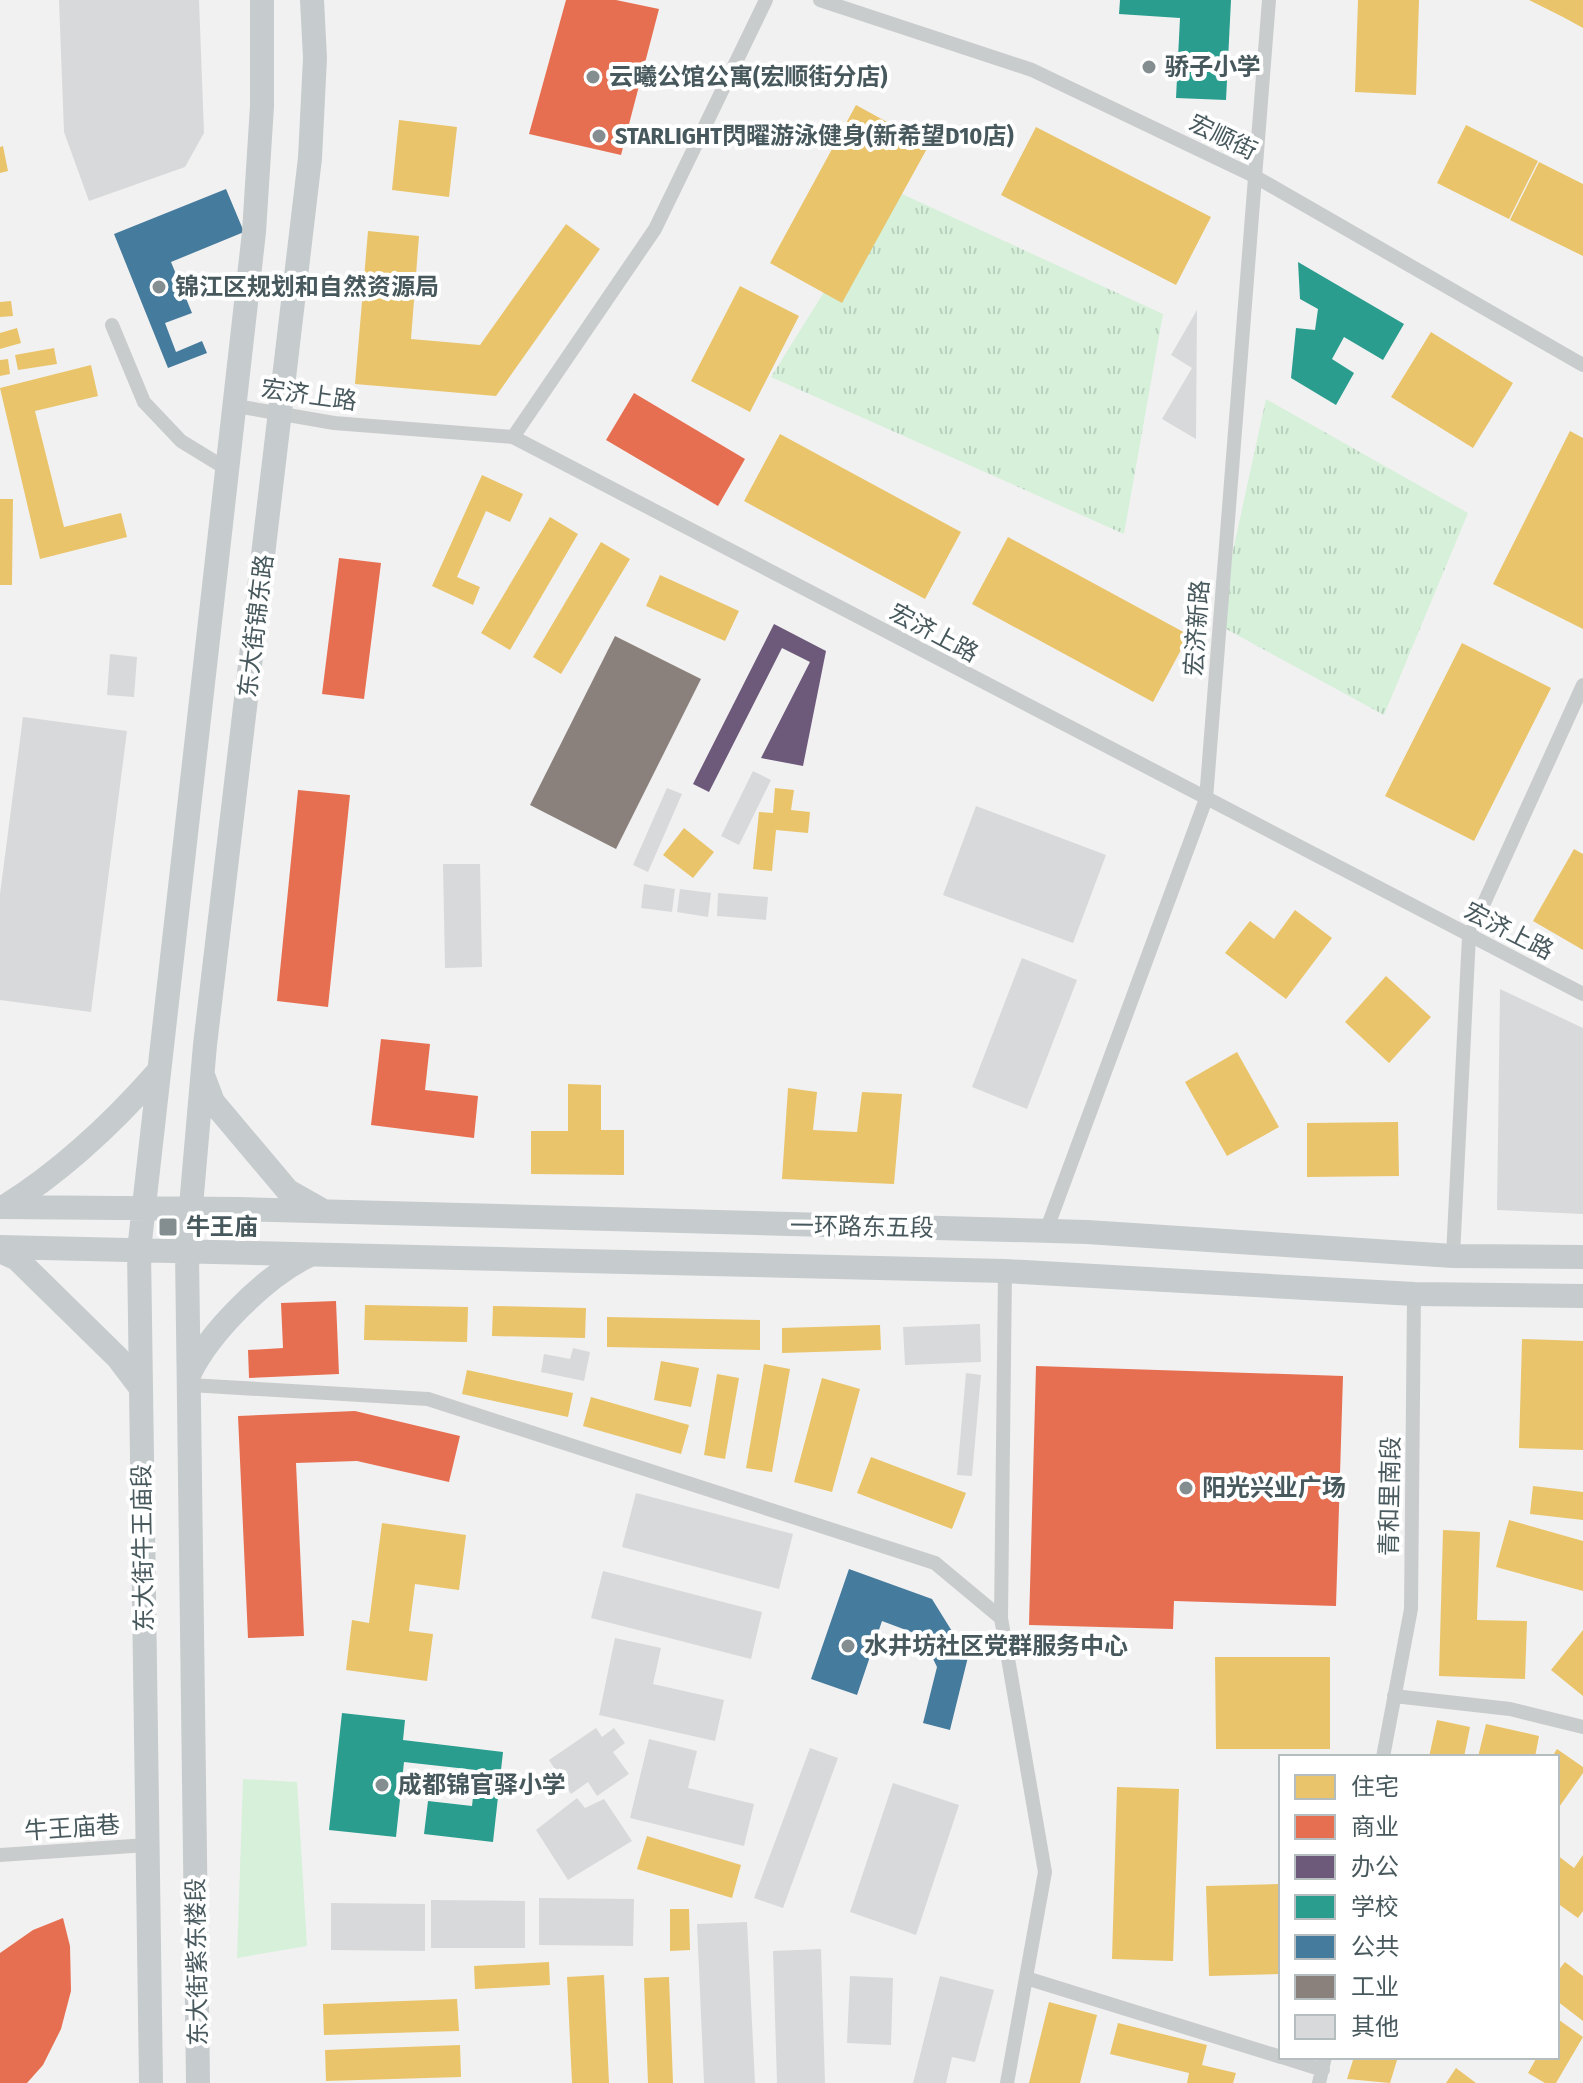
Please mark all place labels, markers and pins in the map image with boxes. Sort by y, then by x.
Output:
place label: 骄子小学 [1165,53,1261,81]
marker: 骄子小学 [1140,58,1158,76]
place label: 云曦公馆公寓(宏顺街分店) [609,63,887,91]
marker: 云曦公馆公寓(宏顺街分店) [584,68,602,86]
place label: STARLIGHT閃曜游泳健身(新希望D10店) [615,122,1014,150]
marker: STARLIGHT閃曜游泳健身(新希望D10店) [590,127,608,145]
place label: 锦江区规划和自然资源局 [175,273,439,301]
marker: 锦江区规划和自然资源局 [150,278,168,296]
place label: 牛王庙 [186,1213,258,1241]
marker: 牛王庙 [157,1216,179,1238]
place label: 阳光兴业广场 [1202,1474,1346,1502]
marker: 阳光兴业广场 [1177,1479,1195,1497]
place label: 水井坊社区党群服务中心 [864,1632,1128,1660]
marker: 水井坊社区党群服务中心 [839,1637,857,1655]
place label: 成都锦官驿小学 [398,1771,566,1799]
marker: 成都锦官驿小学 [373,1776,391,1794]

